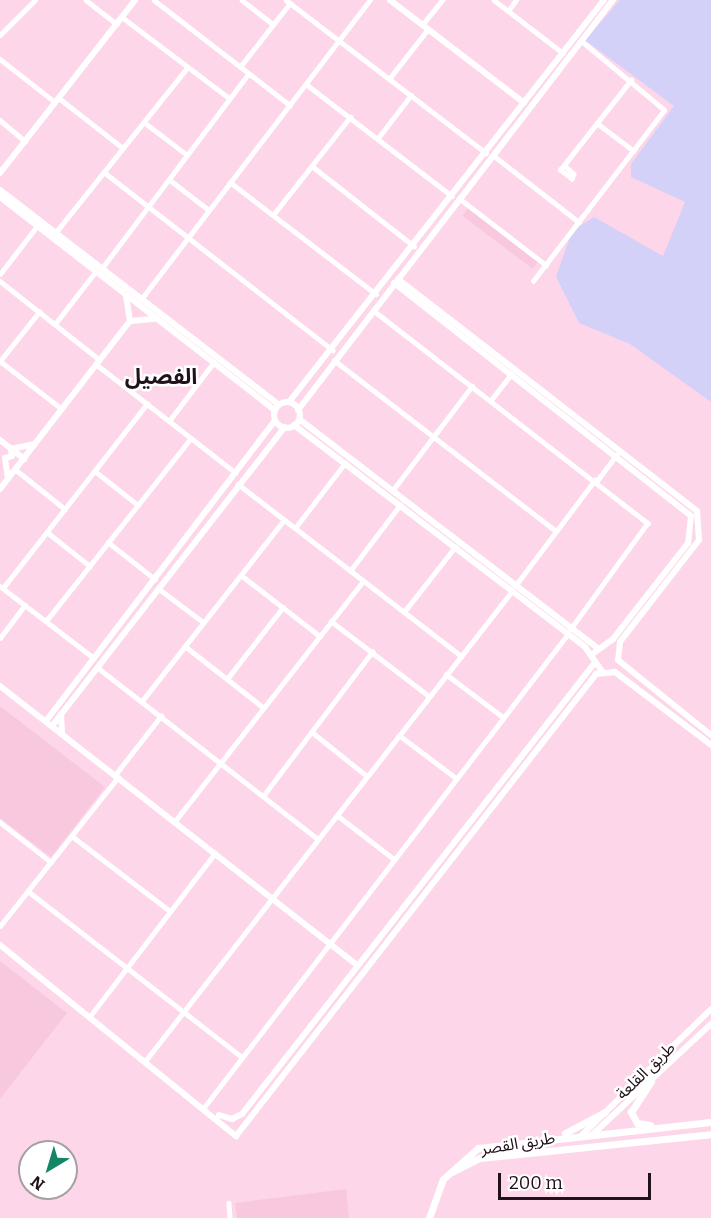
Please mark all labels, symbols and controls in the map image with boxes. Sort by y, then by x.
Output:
district label: الفصيل [125,364,197,390]
street label: طريق القلعة [613,1038,679,1104]
street label: طريق القصر [479,1129,557,1159]
north arrow [18,1140,78,1200]
scale bar [501,1161,654,1199]
text: N [27,1172,49,1194]
text: 200 m [509,1172,563,1194]

